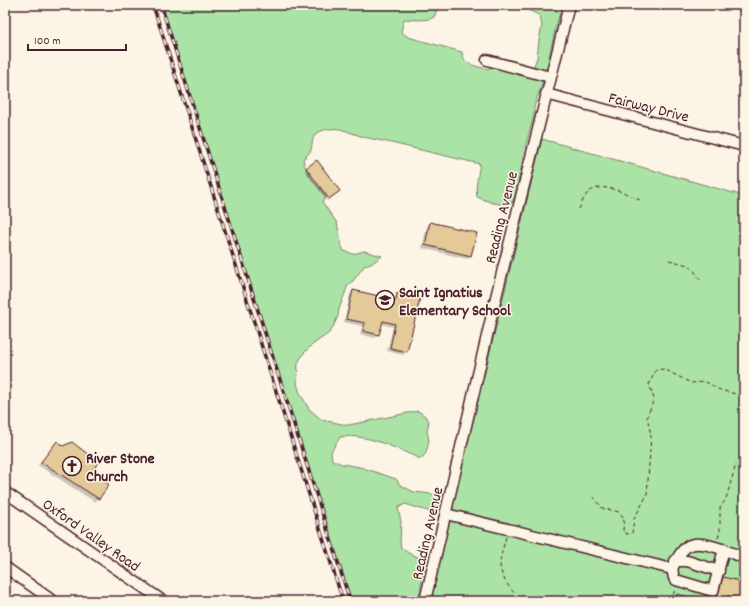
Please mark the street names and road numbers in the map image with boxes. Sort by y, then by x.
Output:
street label: Fairway Drive [606,87,691,130]
street label: Reading Avenue [480,169,525,266]
street label: Reading Avenue [407,485,450,582]
street label: Oxford Valley Road [37,494,144,578]

